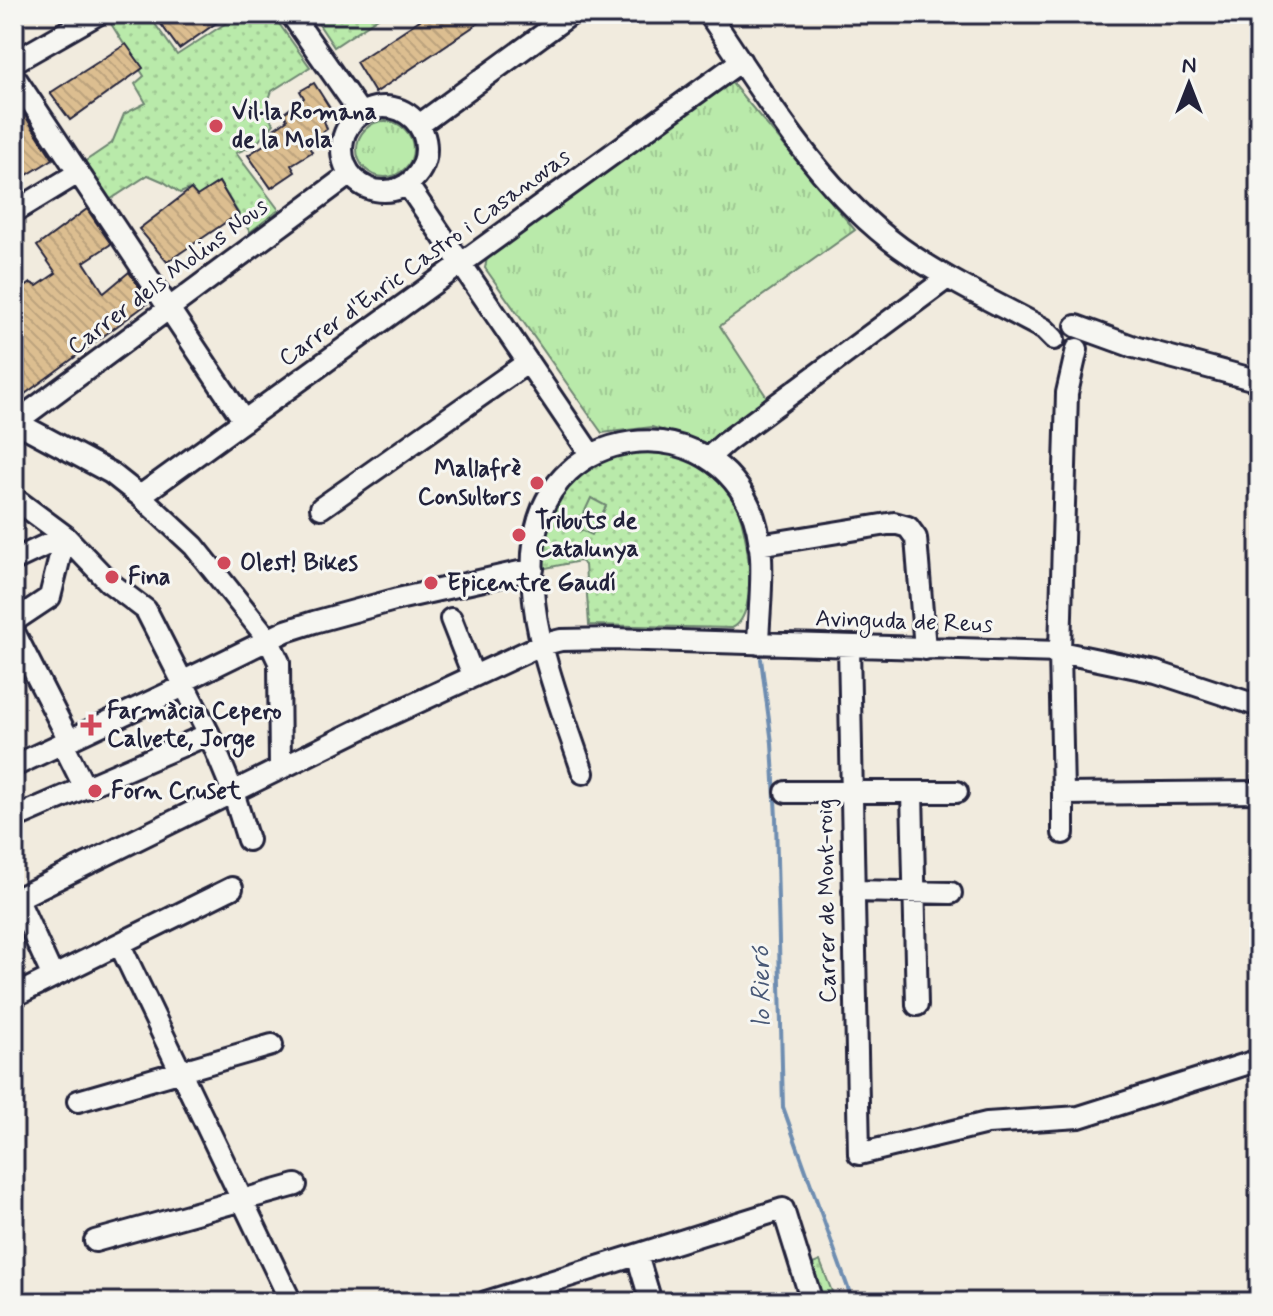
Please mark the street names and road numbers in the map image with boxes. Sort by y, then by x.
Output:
street label: Carrer d'Enric Castro i Casanovas [273,141,577,374]
street label: Carrer dels Molins Nous [61,191,275,363]
street label: Avinguda de Reus [815,603,994,643]
street label: Carrer de Mont-roig [810,799,844,1003]

